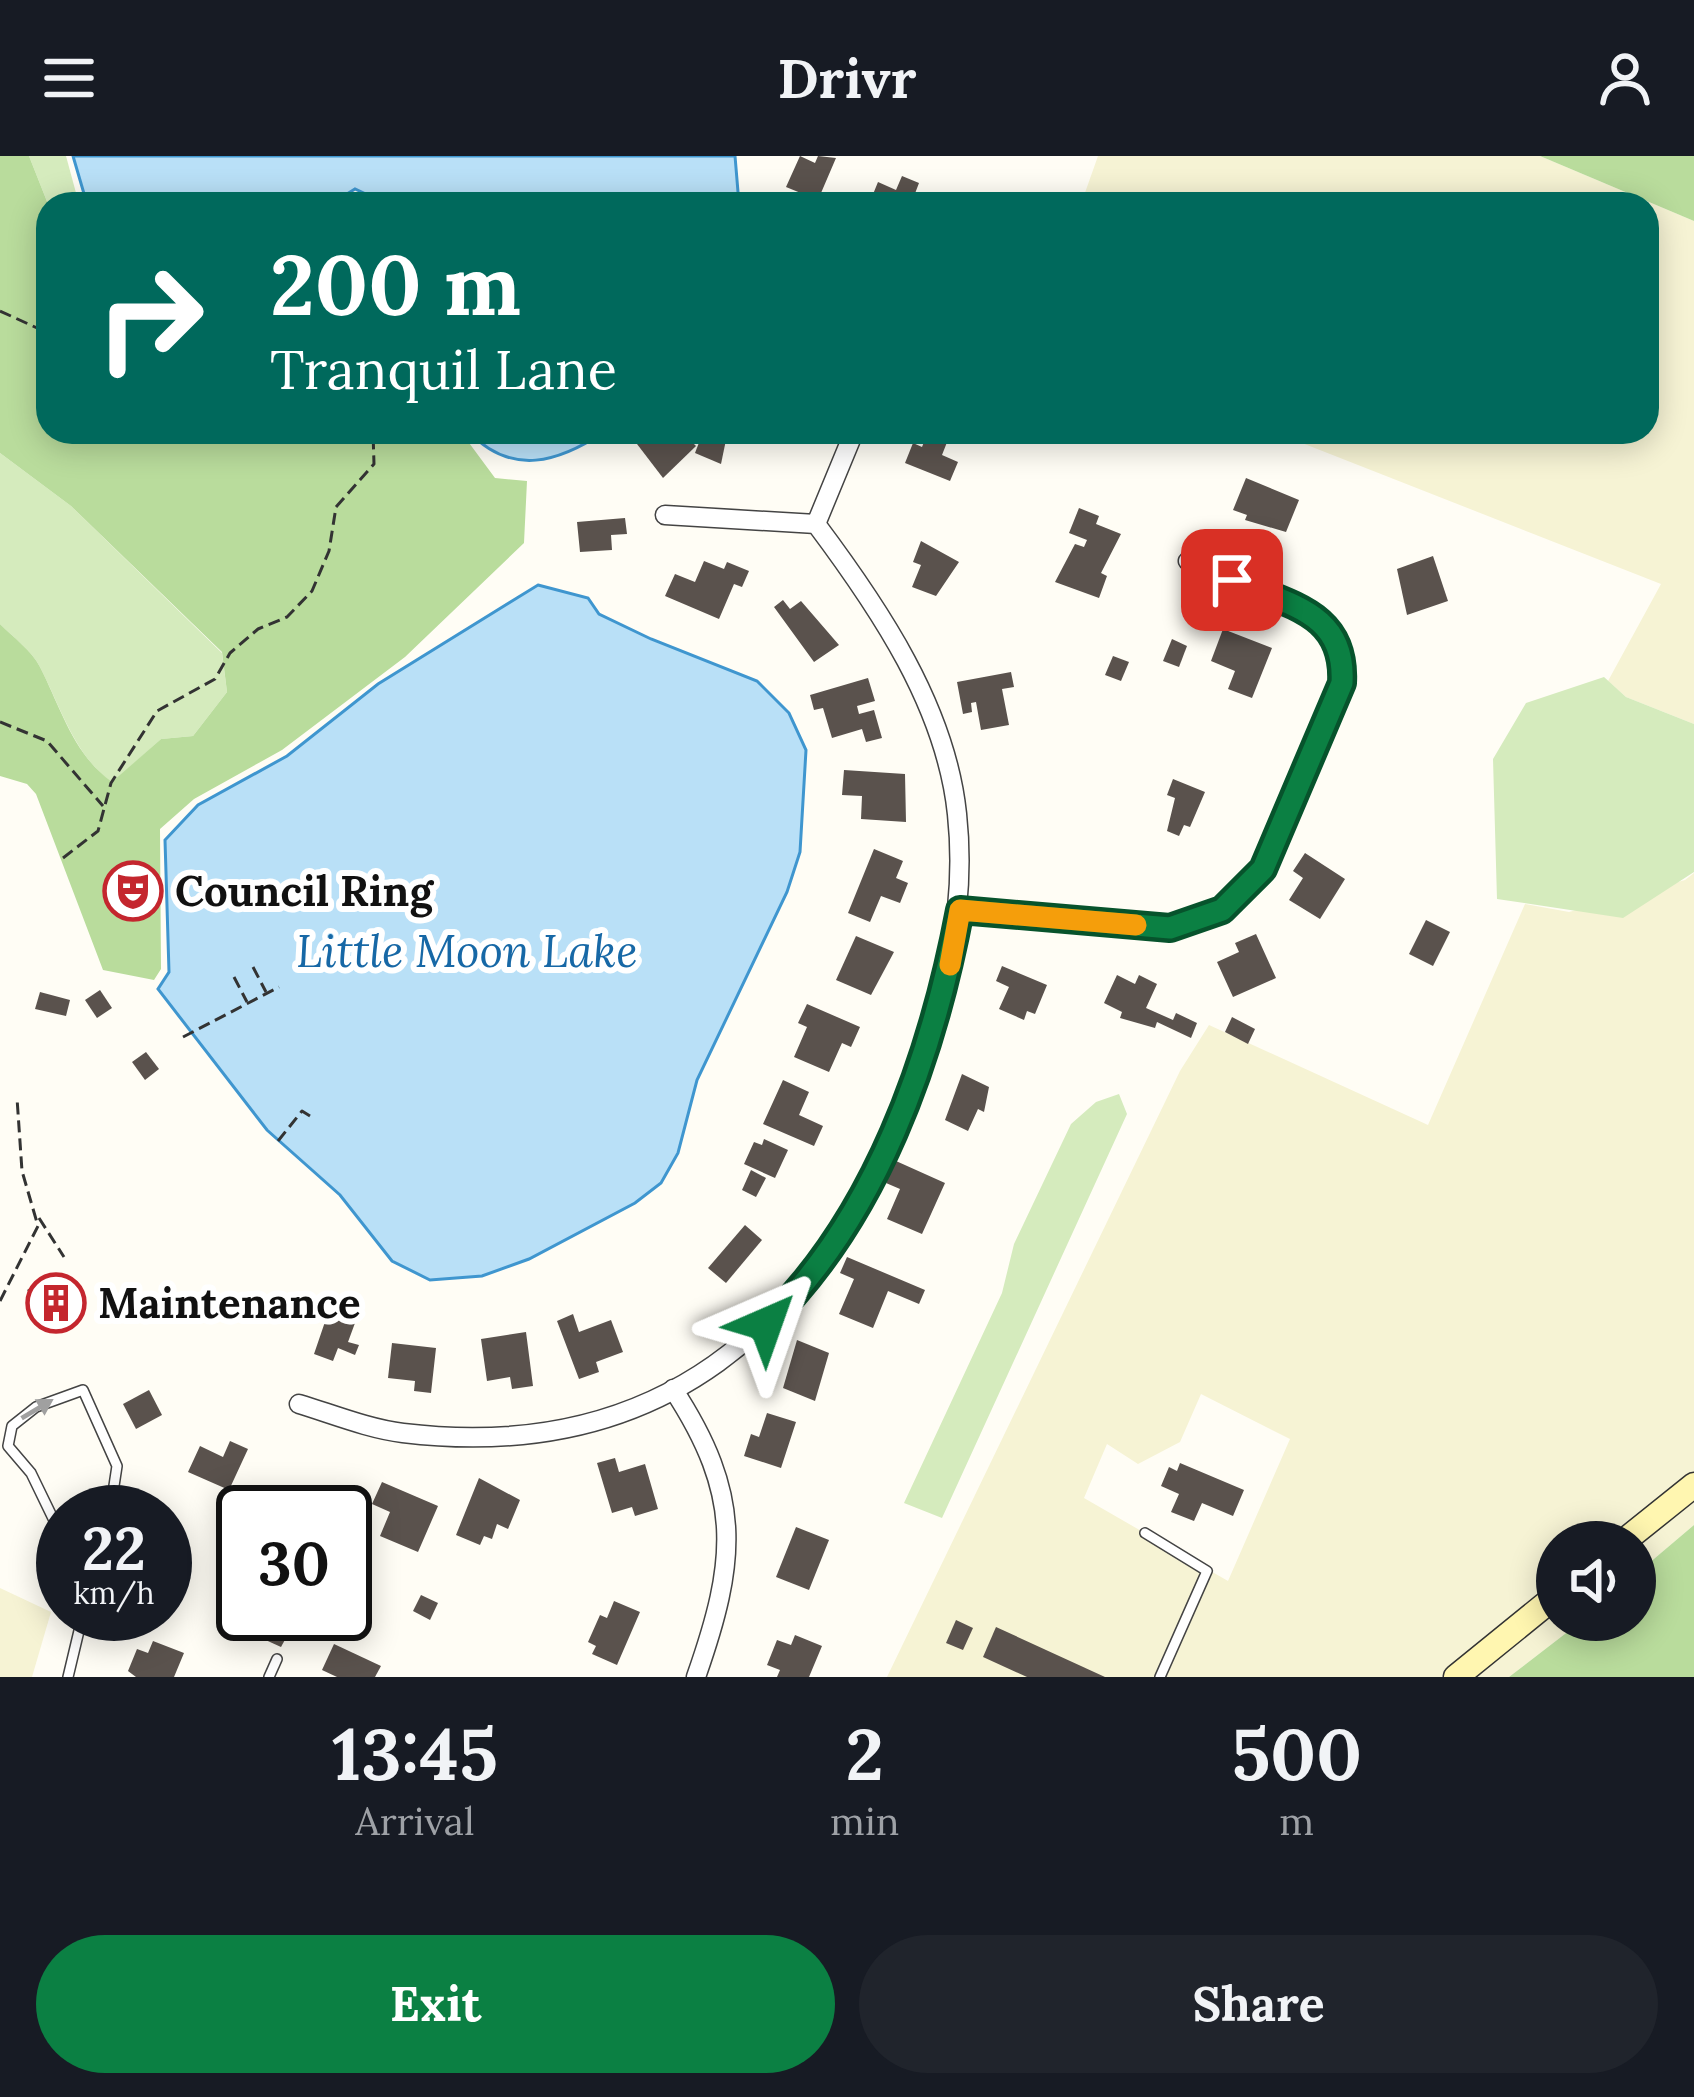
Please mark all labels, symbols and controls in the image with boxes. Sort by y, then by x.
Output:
text: Drivr [778,44,916,113]
icon: menu [36,45,102,111]
icon: person [1592,45,1658,111]
text: 200 m [270,230,521,338]
icon: right [72,240,228,396]
text: Tranquil Lane [270,335,617,404]
pin [1181,529,1283,631]
icon: arrive [1199,547,1265,613]
theatre icon: Council Ring [102,860,164,922]
place label: Council Ring [175,864,434,918]
water label: Little Moon Lake [296,922,638,979]
position arrow [703,1261,829,1387]
building icon: Maintenance [25,1272,87,1334]
place label: Maintenance [98,1276,361,1330]
one-way arrow [20,1400,54,1421]
speed limit sign: 30 [216,1485,372,1641]
text: 22 [82,1510,146,1586]
map controls [1536,1521,1656,1641]
button: sound [1536,1521,1656,1641]
text: km/h [73,1574,155,1612]
text: 13:45 [332,1708,498,1800]
text: 2 [845,1708,884,1800]
text: 500 [1231,1708,1362,1800]
text: Arrival [355,1796,475,1846]
text: min [830,1796,899,1846]
text: m [1279,1796,1314,1846]
button: Exit [36,1935,835,2073]
button: Share [859,1935,1658,2073]

